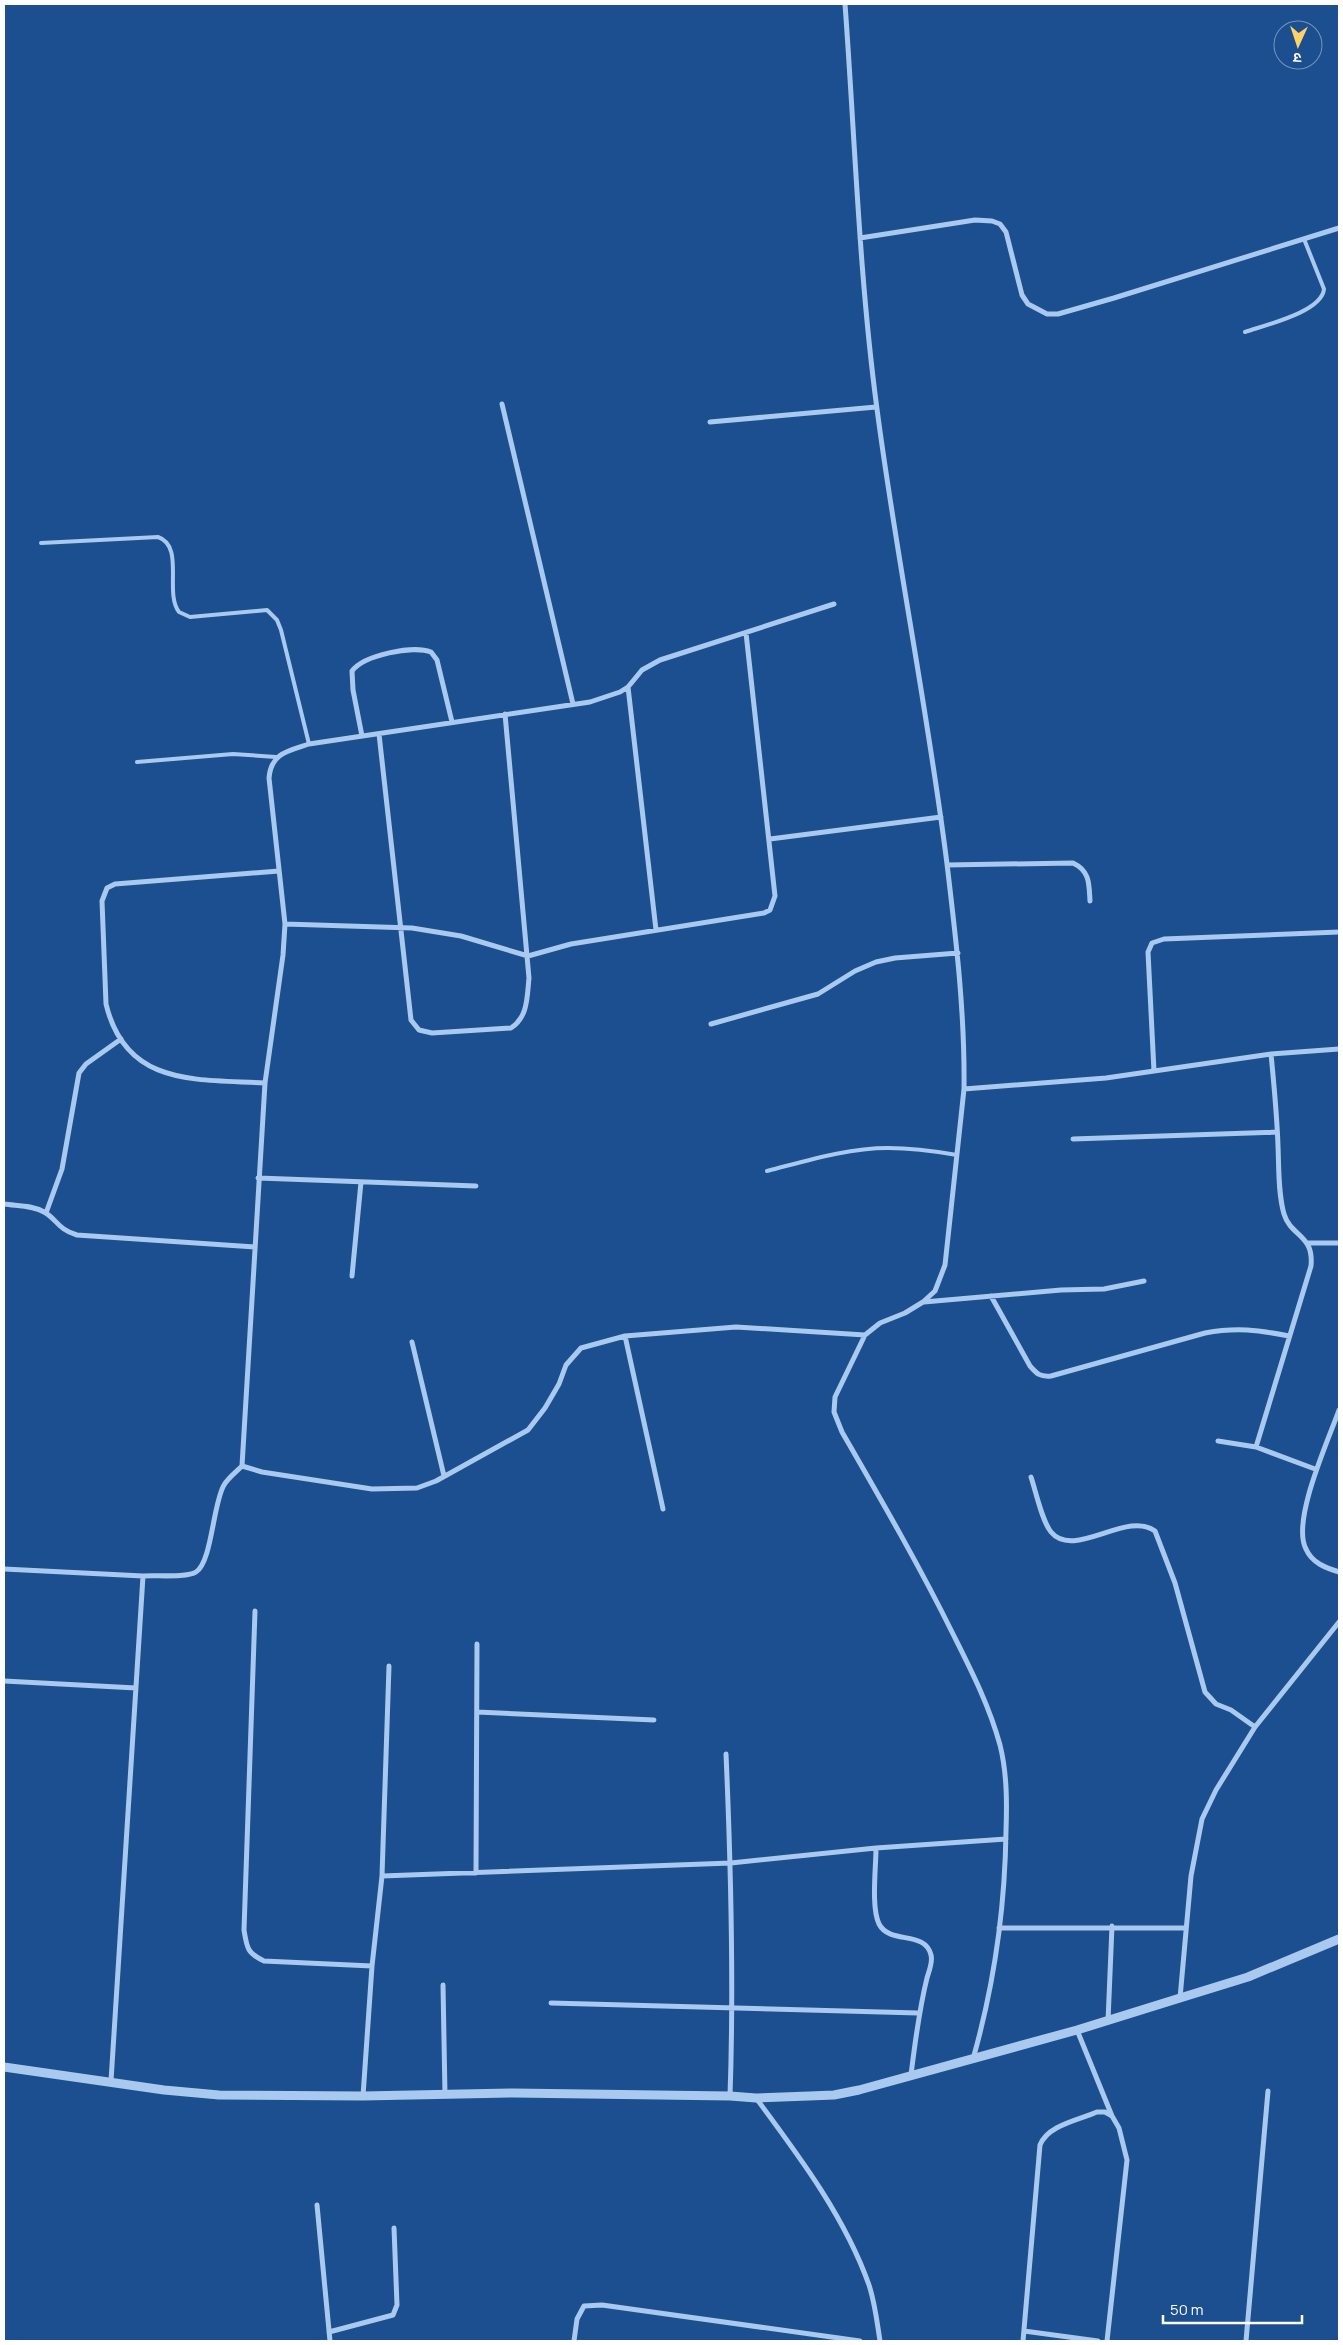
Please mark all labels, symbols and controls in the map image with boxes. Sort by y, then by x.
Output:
north arrow [1273,20,1323,70]
text: उ [1292,49,1302,68]
scale bar [1163,2292,1302,2324]
text: 50 m [1170,2299,1204,2320]

